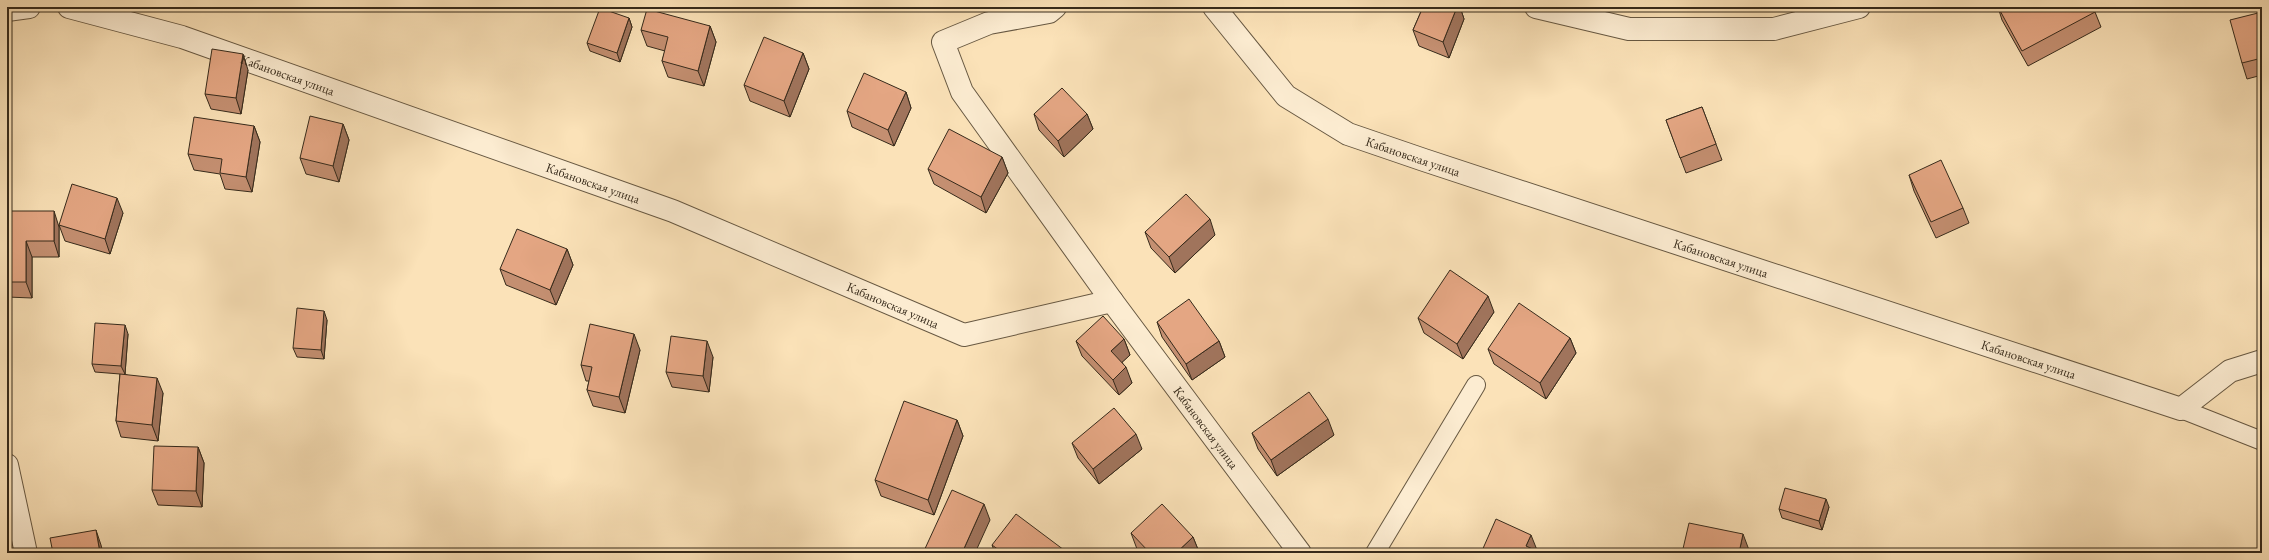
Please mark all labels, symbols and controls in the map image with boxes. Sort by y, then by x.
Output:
street label: Кабановская улица [238,50,338,99]
street label: Кабановская улица [1364,132,1463,180]
street label: Кабановская улица [544,158,643,207]
street label: Кабановская улица [1671,234,1771,281]
street label: Кабановская улица [844,278,942,332]
street label: Кабановская улица [1979,335,2079,383]
street label: Кабановская улица [1170,383,1243,473]

